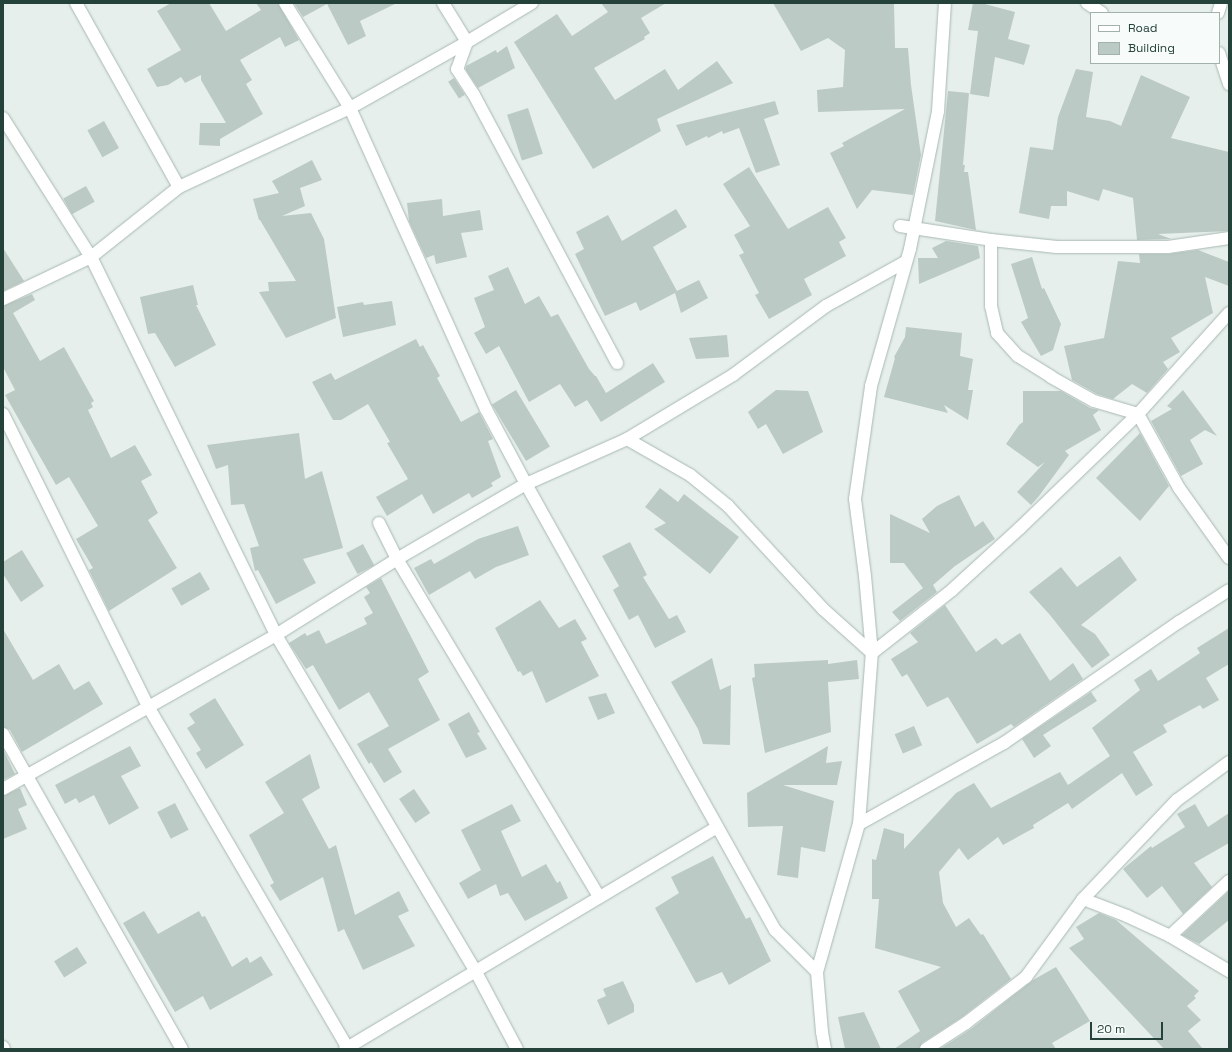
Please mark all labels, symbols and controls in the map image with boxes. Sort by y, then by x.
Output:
legend [1090,12,1220,64]
text: Road [1128,20,1157,36]
text: Building [1128,40,1175,56]
scale bar [1092,1014,1165,1040]
text: 20 m [1097,1021,1125,1037]

